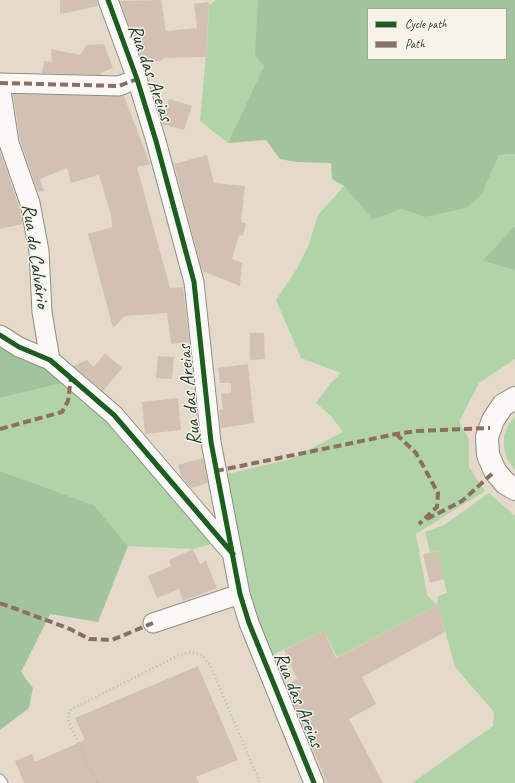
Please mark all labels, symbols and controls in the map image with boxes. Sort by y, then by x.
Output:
legend [367,8,507,60]
text: Cycle path [405,16,447,32]
street label: Rua das Areias [122,21,178,125]
text: Path [405,36,425,52]
street label: Rua do Calvário [16,202,54,310]
street label: Rua das Areias [173,344,207,446]
street label: Rua das Areias [268,649,328,751]

